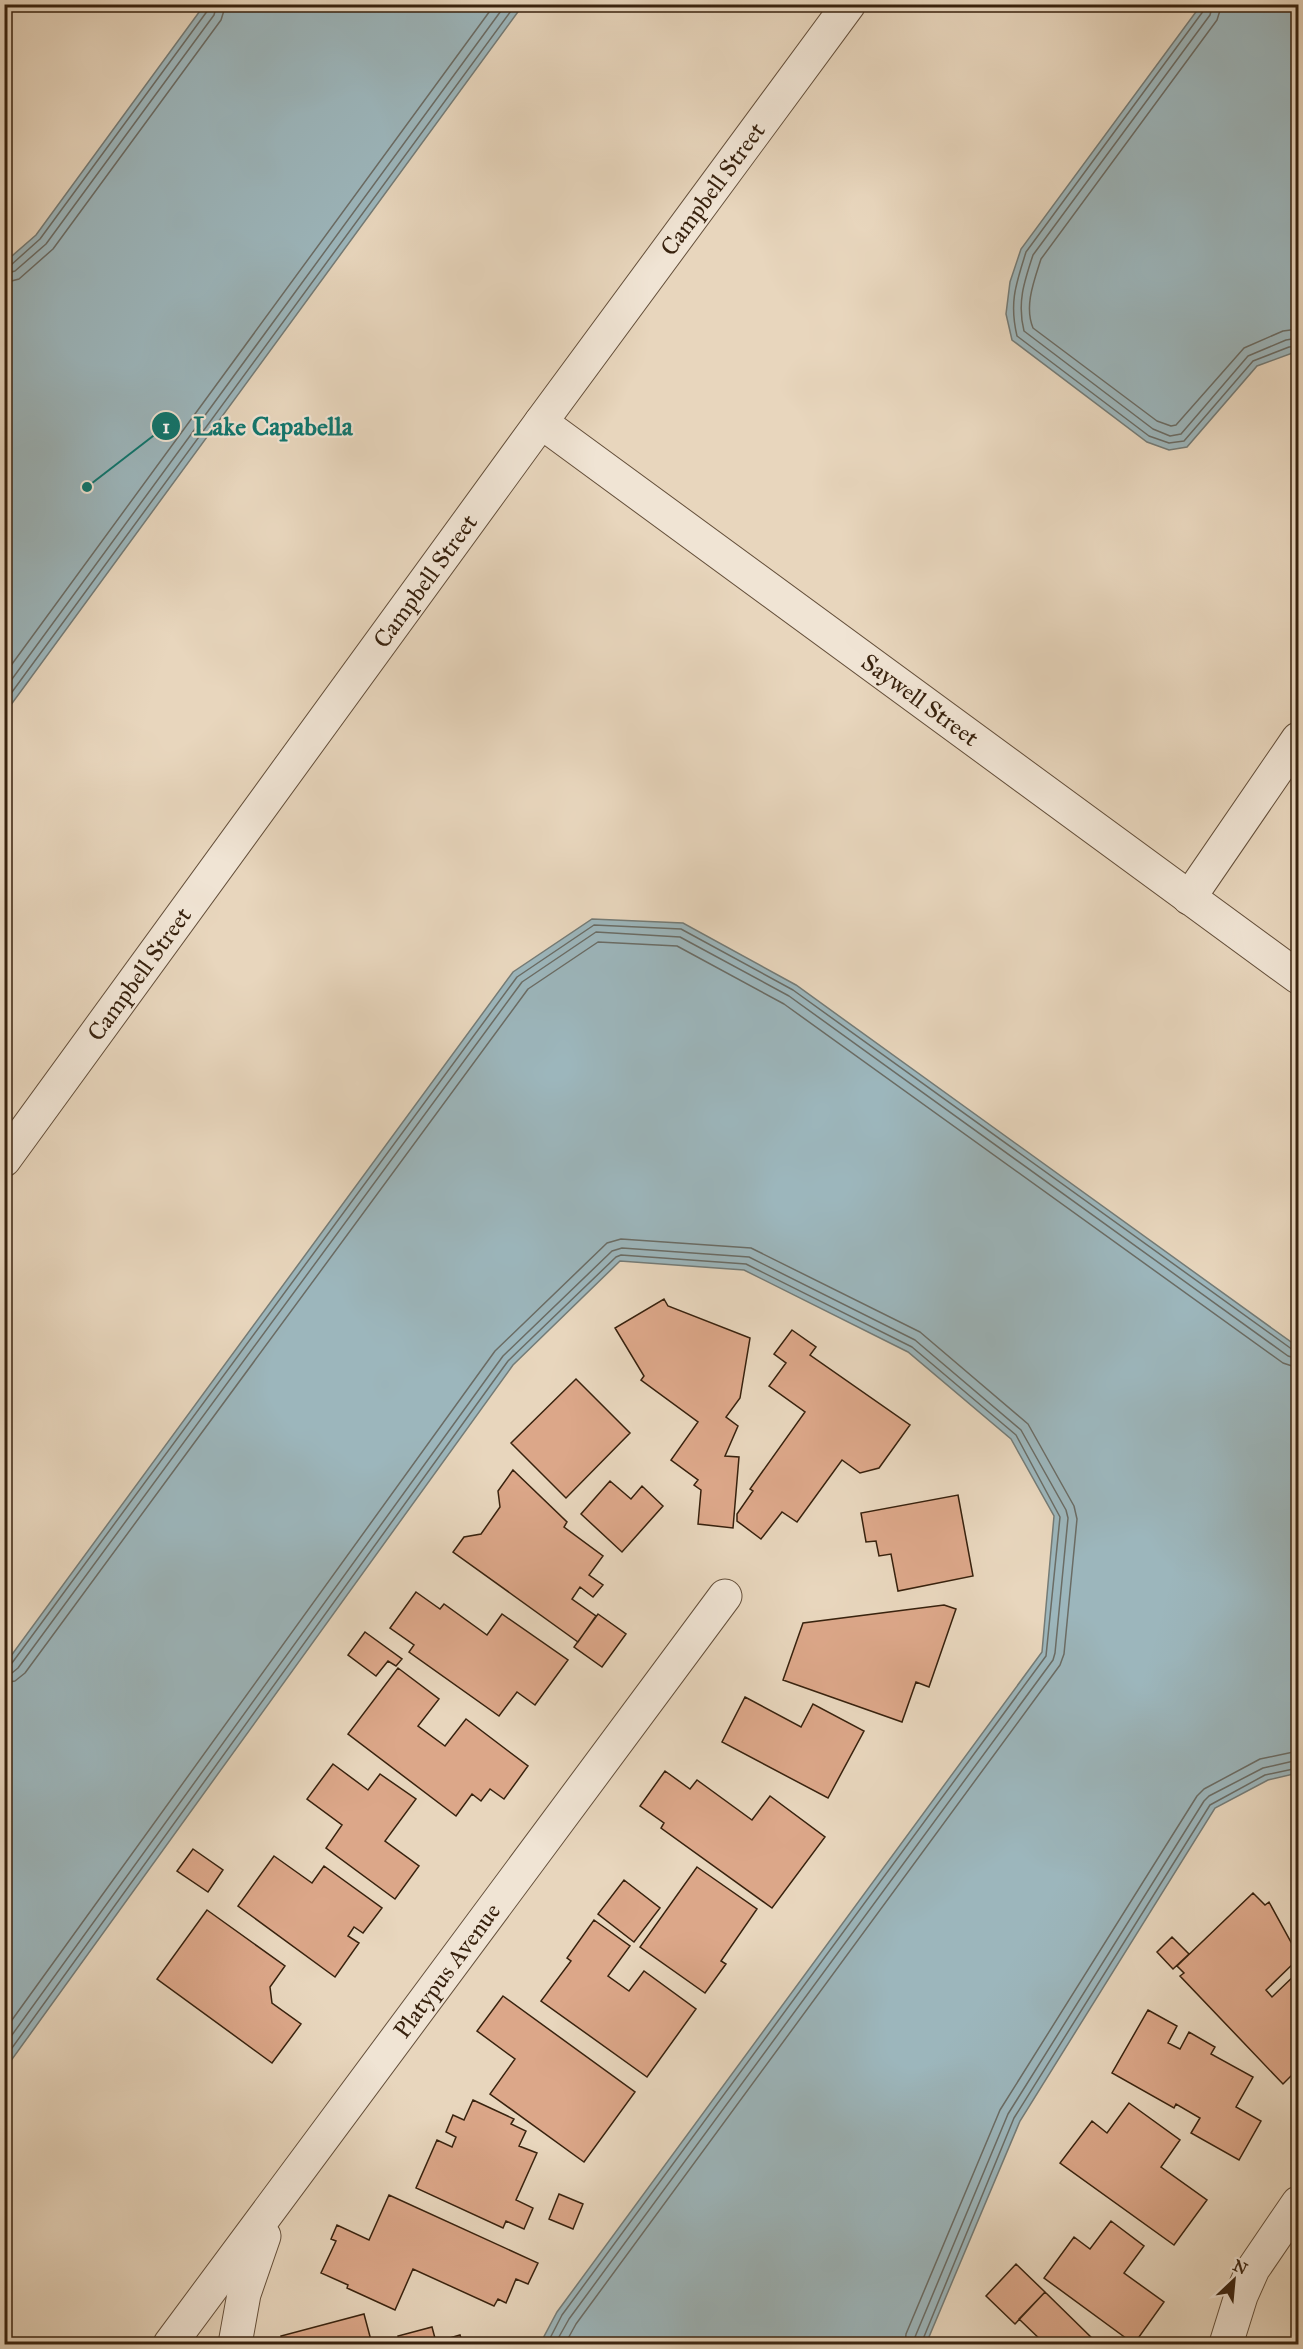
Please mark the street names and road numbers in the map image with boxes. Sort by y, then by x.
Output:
street label: Campbell Street [654,116,772,262]
street label: Campbell Street [367,508,484,654]
street label: Saywell Street [855,647,985,753]
street label: Campbell Street [81,901,198,1047]
street label: Platypus Avenue [387,1897,507,2044]

